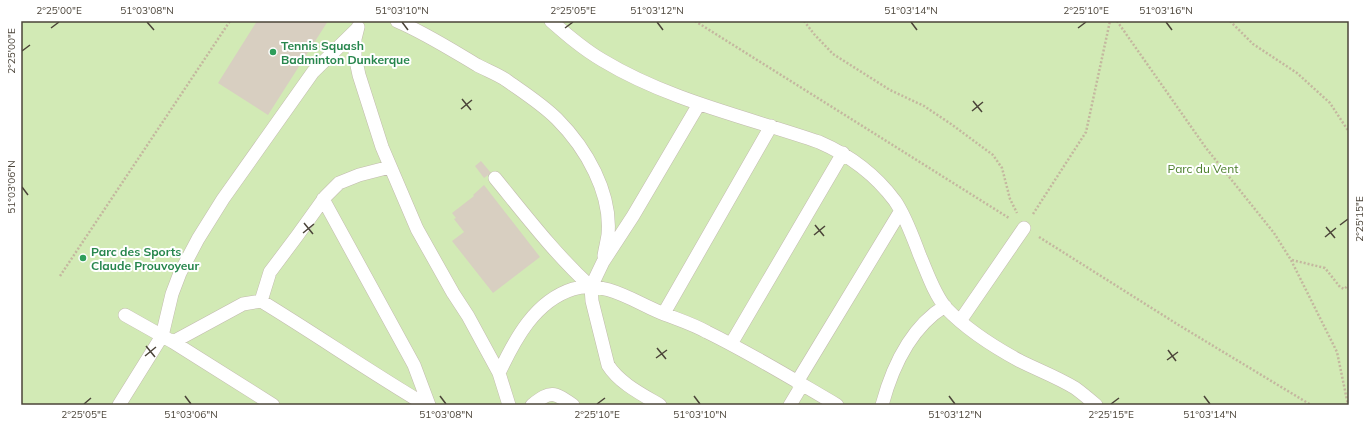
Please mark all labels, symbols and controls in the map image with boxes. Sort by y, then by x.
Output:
text: 2°25'00"E [36,4,82,17]
text: 51°03'08"N [120,4,174,17]
text: 51°03'10"N [375,4,429,17]
text: 2°25'05"E [550,4,596,17]
text: 51°03'12"N [630,4,684,17]
text: 51°03'14"N [884,4,938,17]
text: 2°25'10"E [1063,4,1109,17]
text: 51°03'16"N [1139,4,1193,17]
text: 2°25'00"E [5,28,18,74]
place label: Tennis Squash Badminton Dunkerque [281,38,410,67]
marker: Tennis Squash Badminton Dunkerque [268,47,278,57]
text: 51°03'06"N [5,160,18,214]
park label: Parc du Vent [1168,161,1238,176]
text: 2°25'15"E [1353,196,1366,242]
place label: Parc des Sports Claude Prouvoyeur [91,244,200,273]
marker: Parc des Sports Claude Prouvoyeur [78,253,88,263]
text: 2°25'05"E [61,408,107,421]
text: 51°03'06"N [164,408,218,421]
text: 51°03'08"N [419,408,473,421]
text: 2°25'10"E [574,408,620,421]
text: 51°03'10"N [673,408,727,421]
text: 51°03'12"N [928,408,982,421]
text: 2°25'15"E [1088,408,1134,421]
text: 51°03'14"N [1183,408,1237,421]

